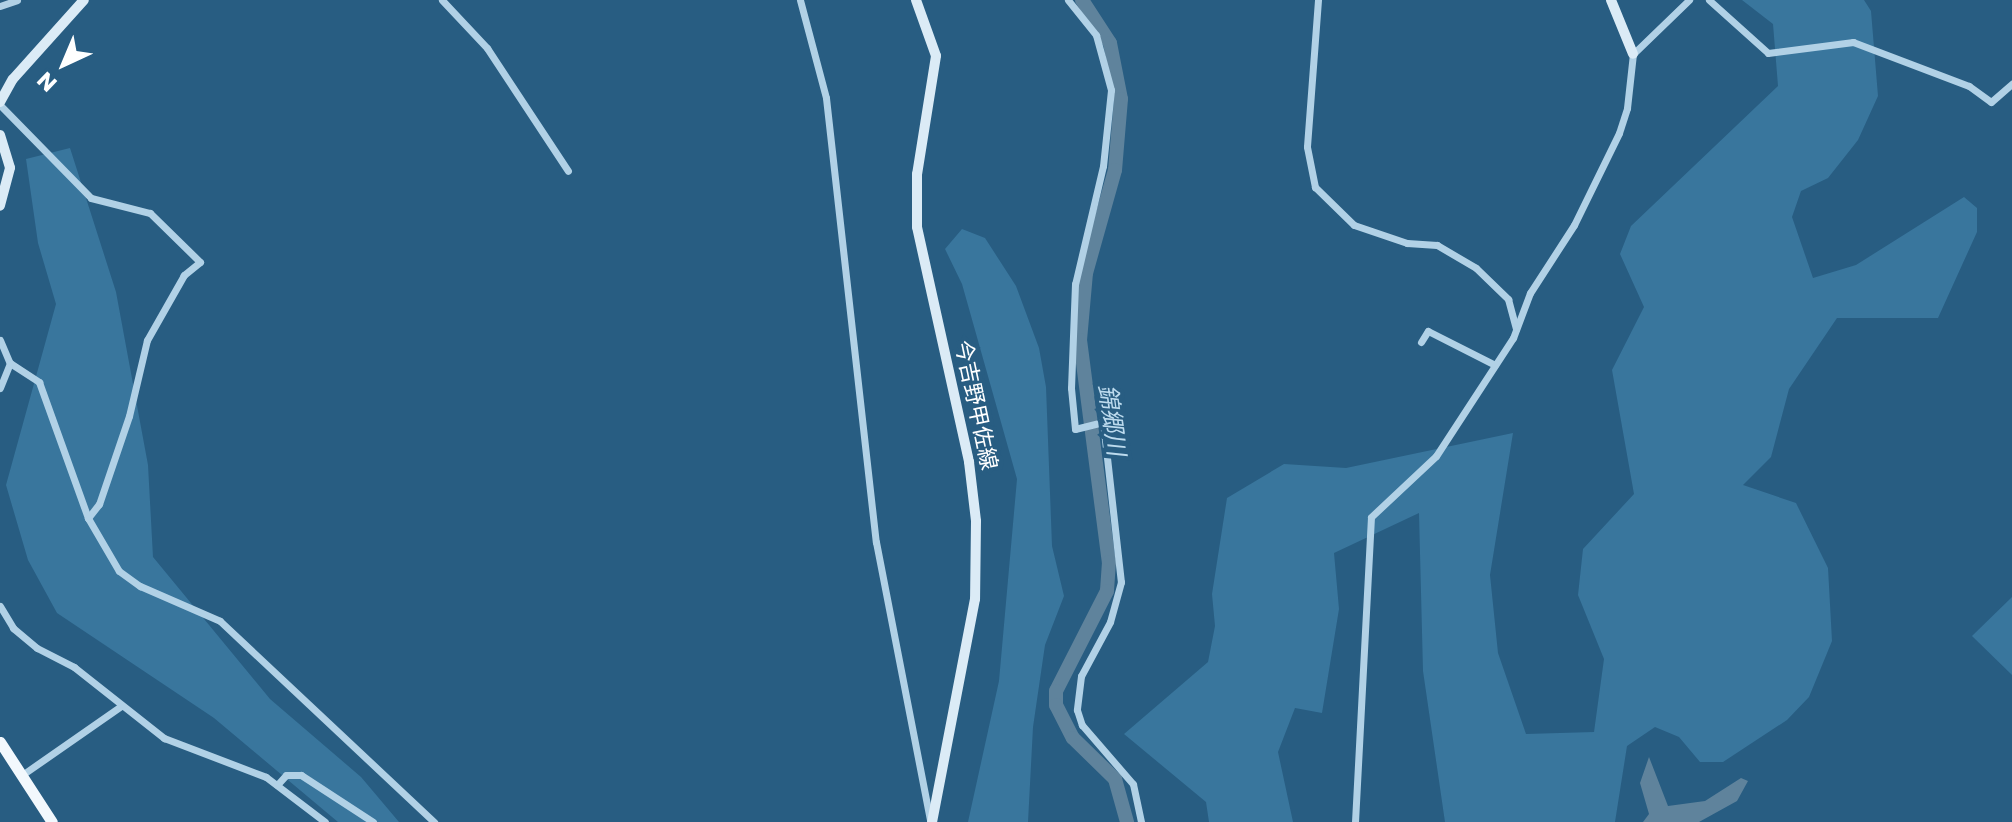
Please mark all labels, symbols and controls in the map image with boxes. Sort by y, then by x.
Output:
north arrow [24,24,104,104]
text: N [30,65,64,99]
street label: 今吉野甲佐線 [949,338,1003,472]
water label: 錦郷川 [1093,382,1131,458]

